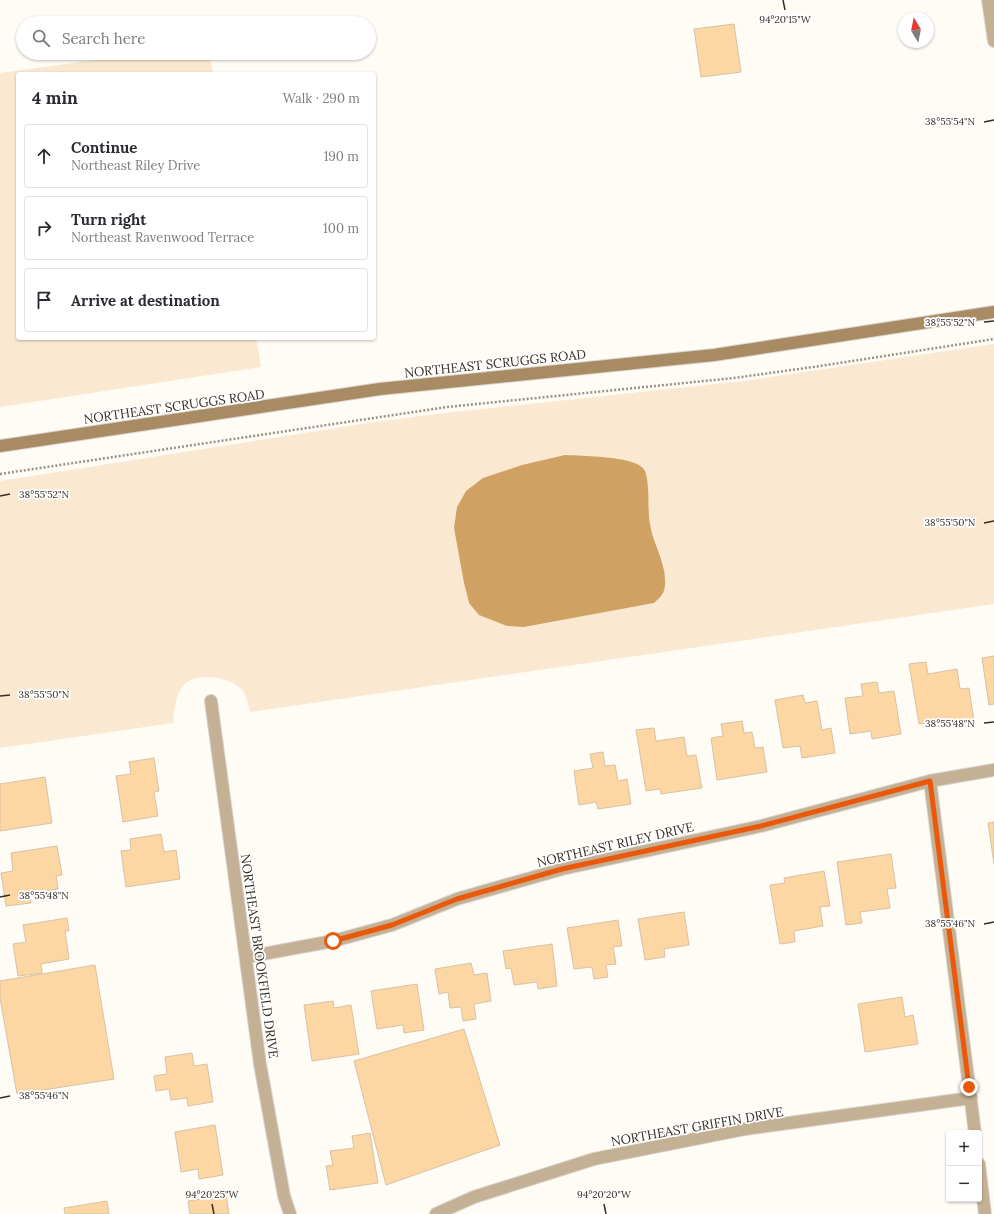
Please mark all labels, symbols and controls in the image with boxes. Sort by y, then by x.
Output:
north arrow [898,12,934,48]
text: 94°20'15"W [759,13,812,26]
search box [16,16,376,60]
icon: search [30,27,52,49]
text: Search here [62,29,145,48]
text: 4 min [32,87,78,109]
text: Walk · 290 m [283,90,360,107]
text: 38°55'54"N [925,115,975,128]
text: Continue [71,138,137,157]
icon: ahead [33,145,55,167]
text: 190 m [324,148,359,165]
text: Northeast Riley Drive [71,157,200,174]
text: Turn right [71,210,147,229]
icon: right [33,217,55,239]
text: 100 m [323,220,359,237]
text: Northeast Ravenwood Terrace [71,229,254,246]
icon: arrive [33,289,55,311]
text: Arrive at destination [71,291,220,310]
text: 38°55'52"N [925,316,975,329]
street label: NORTHEAST SCRUGGS ROAD [403,345,587,382]
street label: NORTHEAST SCRUGGS ROAD [82,385,266,428]
text: 38°55'52"N [19,488,69,501]
text: 38°55'50"N [925,516,976,529]
text: 38°55'50"N [19,688,70,701]
text: 38°55'48"N [925,717,975,730]
street label: NORTHEAST RILEY DRIVE [535,818,695,871]
street label: NORTHEAST BROOKFIELD DRIVE [237,853,282,1059]
text: 38°55'48"N [19,889,69,902]
text: 38°55'46"N [925,917,975,930]
route start [324,932,342,950]
route end [960,1078,978,1096]
text: 38°55'46"N [19,1089,69,1102]
street label: NORTHEAST GRIFFIN DRIVE [609,1103,785,1150]
map controls [946,1130,982,1202]
button: + [946,1130,982,1166]
button: − [946,1166,982,1202]
text: 94°20'25"W [185,1188,240,1201]
text: 94°20'20"W [577,1188,632,1201]

